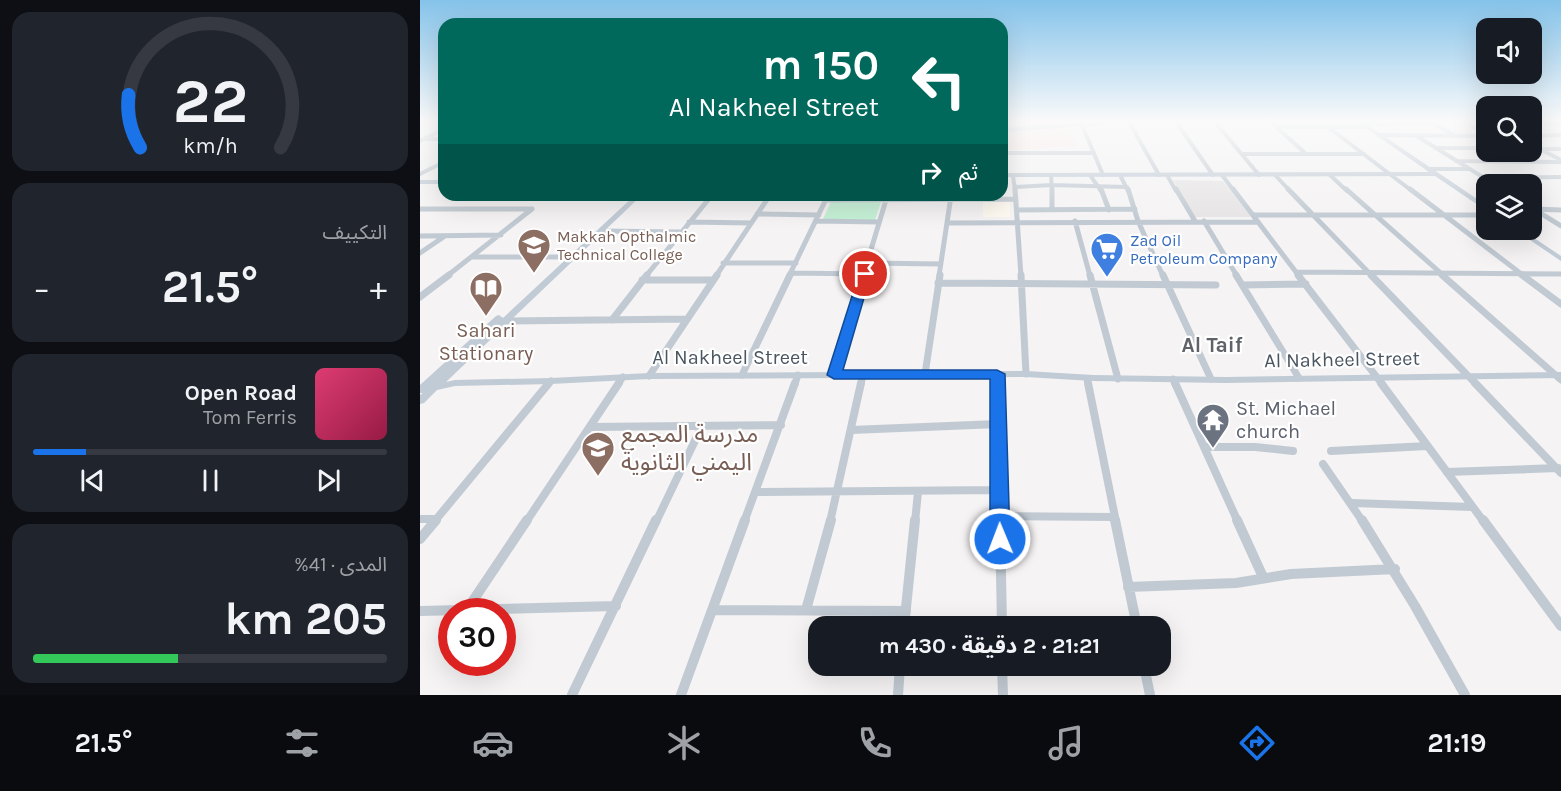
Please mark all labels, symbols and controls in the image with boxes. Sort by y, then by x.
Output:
map controls [1476,18,1542,240]
button: sound [1476,18,1542,84]
text: 150 m [763,40,879,90]
icon: left [900,42,978,120]
text: 22 [172,66,248,139]
text: Al Nakheel Street [669,91,879,123]
button: search [1476,96,1542,162]
text: km/h [183,134,237,159]
icon: right [914,156,947,189]
text: ثم [959,160,978,186]
button: layers [1476,174,1542,240]
text: التكييف [323,221,387,244]
school or university icon: Makkah Opthalmic Technical College [516,227,552,274]
place label: Makkah Opthalmic Technical College [557,227,696,264]
supermarket icon: Zad Oil Petroleum Company [1089,231,1125,278]
place label: Zad Oil Petroleum Company [1130,231,1278,268]
pin [839,248,890,299]
icon: arrive [848,257,881,290]
text: 21.5° [162,261,258,313]
text: − [33,269,50,307]
text: + [370,269,387,307]
library icon: Sahari Stationary [468,270,504,317]
place label: Sahari Stationary [439,319,533,365]
district label: Al Taif [1182,333,1243,357]
street label: Al Nakheel Street [652,346,808,369]
street label: Al Nakheel Street [1264,347,1421,372]
text: Open Road [185,380,297,406]
place label: St. Michael church [1236,397,1336,443]
temple icon: St. Michael church [1195,402,1231,449]
text: Tom Ferris [203,406,297,429]
place label: مدرسة المجمع اليمني الثانوية [621,420,758,481]
school or university icon: مدرسة المجمع اليمني الثانوية [580,430,616,477]
icon: previous [76,464,109,497]
icon: pause [194,464,227,497]
icon: next [312,464,345,497]
position arrow [968,507,1032,571]
text: المدى · 41% [294,553,387,576]
text: 205 km [224,593,387,645]
speed limit sign: 30 [438,598,516,676]
text: 21:21 · 2 دقيقة · 430 m [879,633,1100,659]
icon: filters [281,722,323,764]
icon: car [472,722,514,764]
icon: climate [663,722,705,764]
icon: phone [854,722,896,764]
icon: music [1045,722,1087,764]
icon: directions [1236,722,1278,764]
text: 21.5° [75,727,133,759]
text: 21:19 [1427,727,1487,759]

